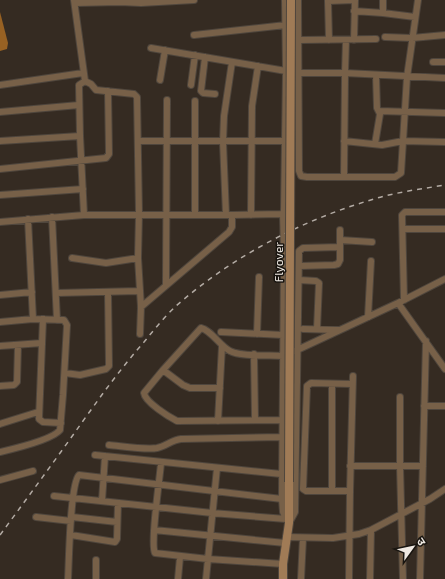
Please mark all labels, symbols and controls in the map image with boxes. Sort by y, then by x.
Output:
street label: Flyover [271,242,285,282]
north arrow [393,527,433,567]
text: उ [415,535,429,548]

